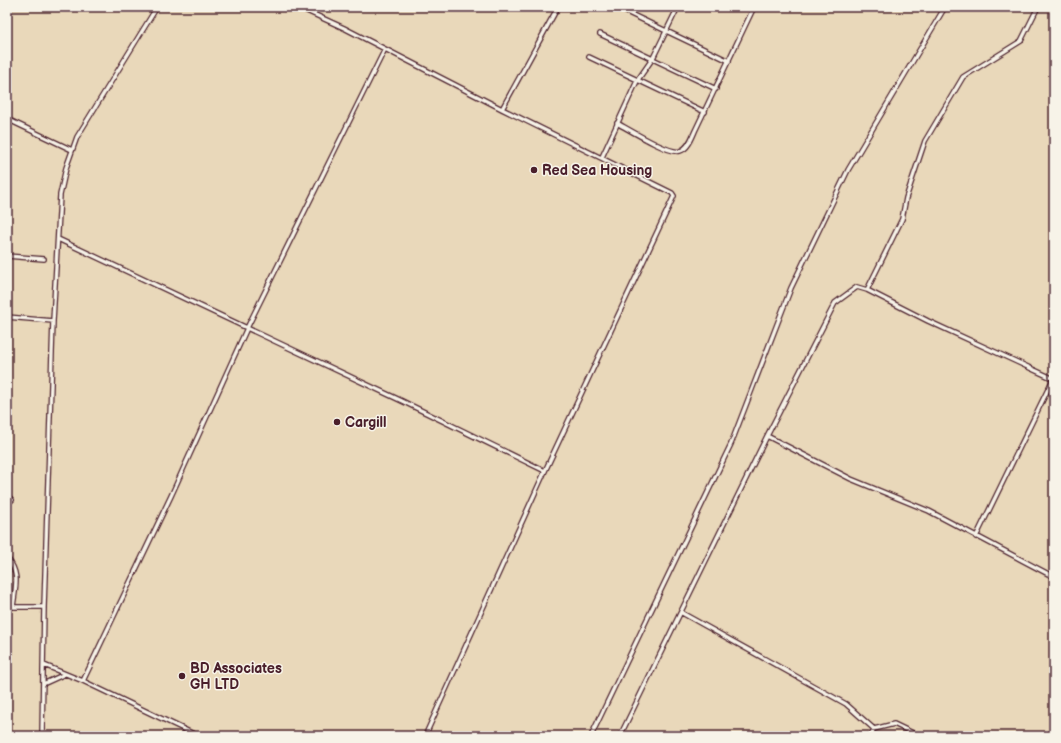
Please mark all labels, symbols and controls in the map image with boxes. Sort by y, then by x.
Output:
place label: Red Sea Housing [542,162,652,179]
marker: Red Sea Housing [529,165,539,175]
place label: Cargill [345,414,387,431]
marker: Cargill [332,417,342,427]
place label: BD Associates GH LTD [190,660,282,693]
marker: BD Associates GH LTD [177,671,187,681]

